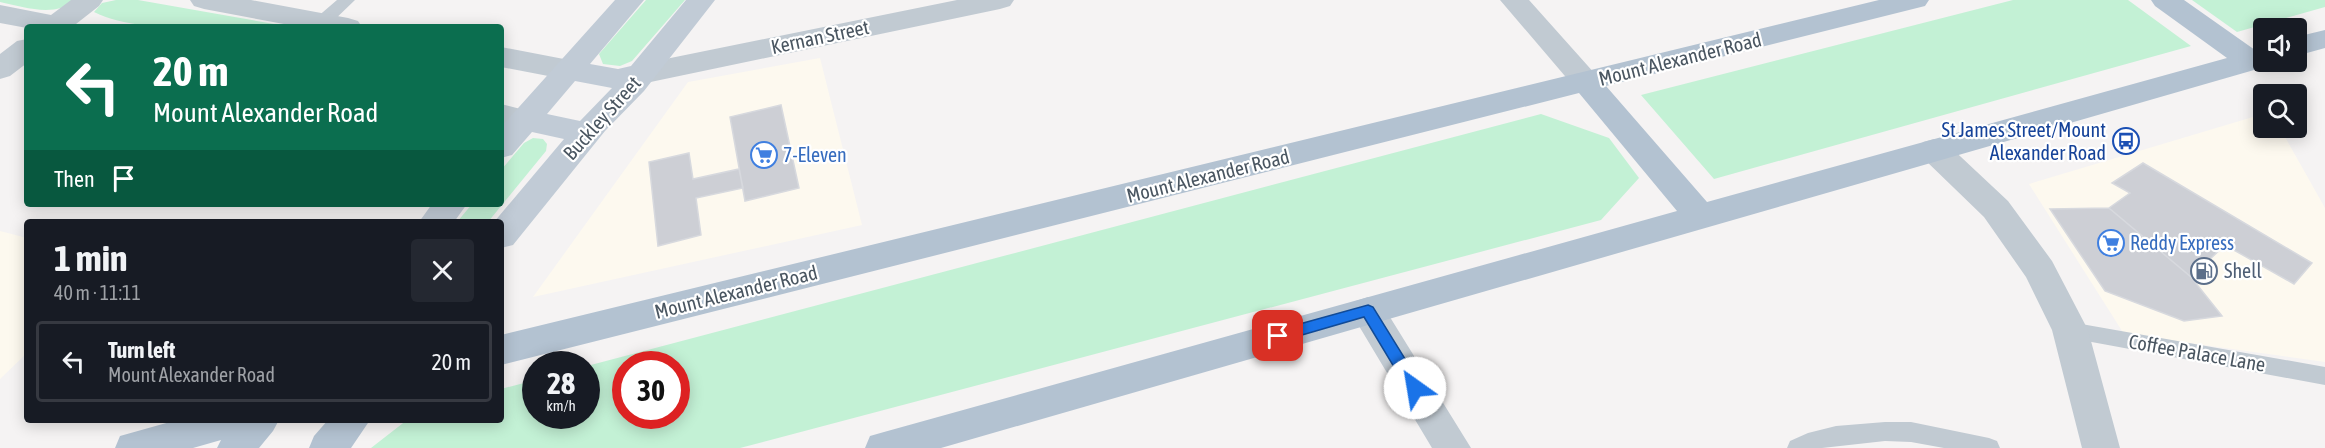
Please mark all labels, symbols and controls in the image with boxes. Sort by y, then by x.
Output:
street label: Kernan Street [769,15,871,58]
map controls [2253,18,2307,138]
button: sound [2253,18,2307,72]
street label: Mount Alexander Road [1596,27,1764,90]
text: 20 m [153,47,228,95]
icon: left [54,48,132,126]
street label: Buckley Street [558,71,645,164]
button: search [2253,84,2307,138]
text: Mount Alexander Road [153,97,378,128]
place label: St James Street/Mount Alexander Road [1942,118,2106,164]
bus stop icon: St James Street/Mount Alexander Road [2111,126,2141,156]
supermarket icon: 7-Eleven [749,140,779,170]
place label: 7-Eleven [783,143,847,166]
street label: Mount Alexander Road [1124,144,1292,207]
icon: arrive [107,162,140,195]
text: Then [54,166,95,192]
supermarket icon: Reddy Express [2096,228,2126,258]
place label: Reddy Express [2130,231,2234,254]
text: 1 min [54,237,128,279]
button: close [411,239,474,302]
fuel station icon: Shell [2189,256,2219,286]
place label: Shell [2224,259,2262,282]
street label: Mount Alexander Road [652,260,820,323]
text: 40 m · 11:11 [54,281,141,304]
pin [1252,310,1303,361]
icon: arrive [1261,319,1294,352]
street label: Coffee Palace Lane [2127,329,2267,376]
text: Turn left [108,337,175,363]
icon: left [57,345,90,378]
text: 20 m [431,349,471,375]
speed limit sign: 30 [612,351,690,429]
position arrow [1383,356,1447,420]
text: Mount Alexander Road [108,363,275,386]
text: 28 [547,366,575,400]
text: km/h [546,397,576,414]

